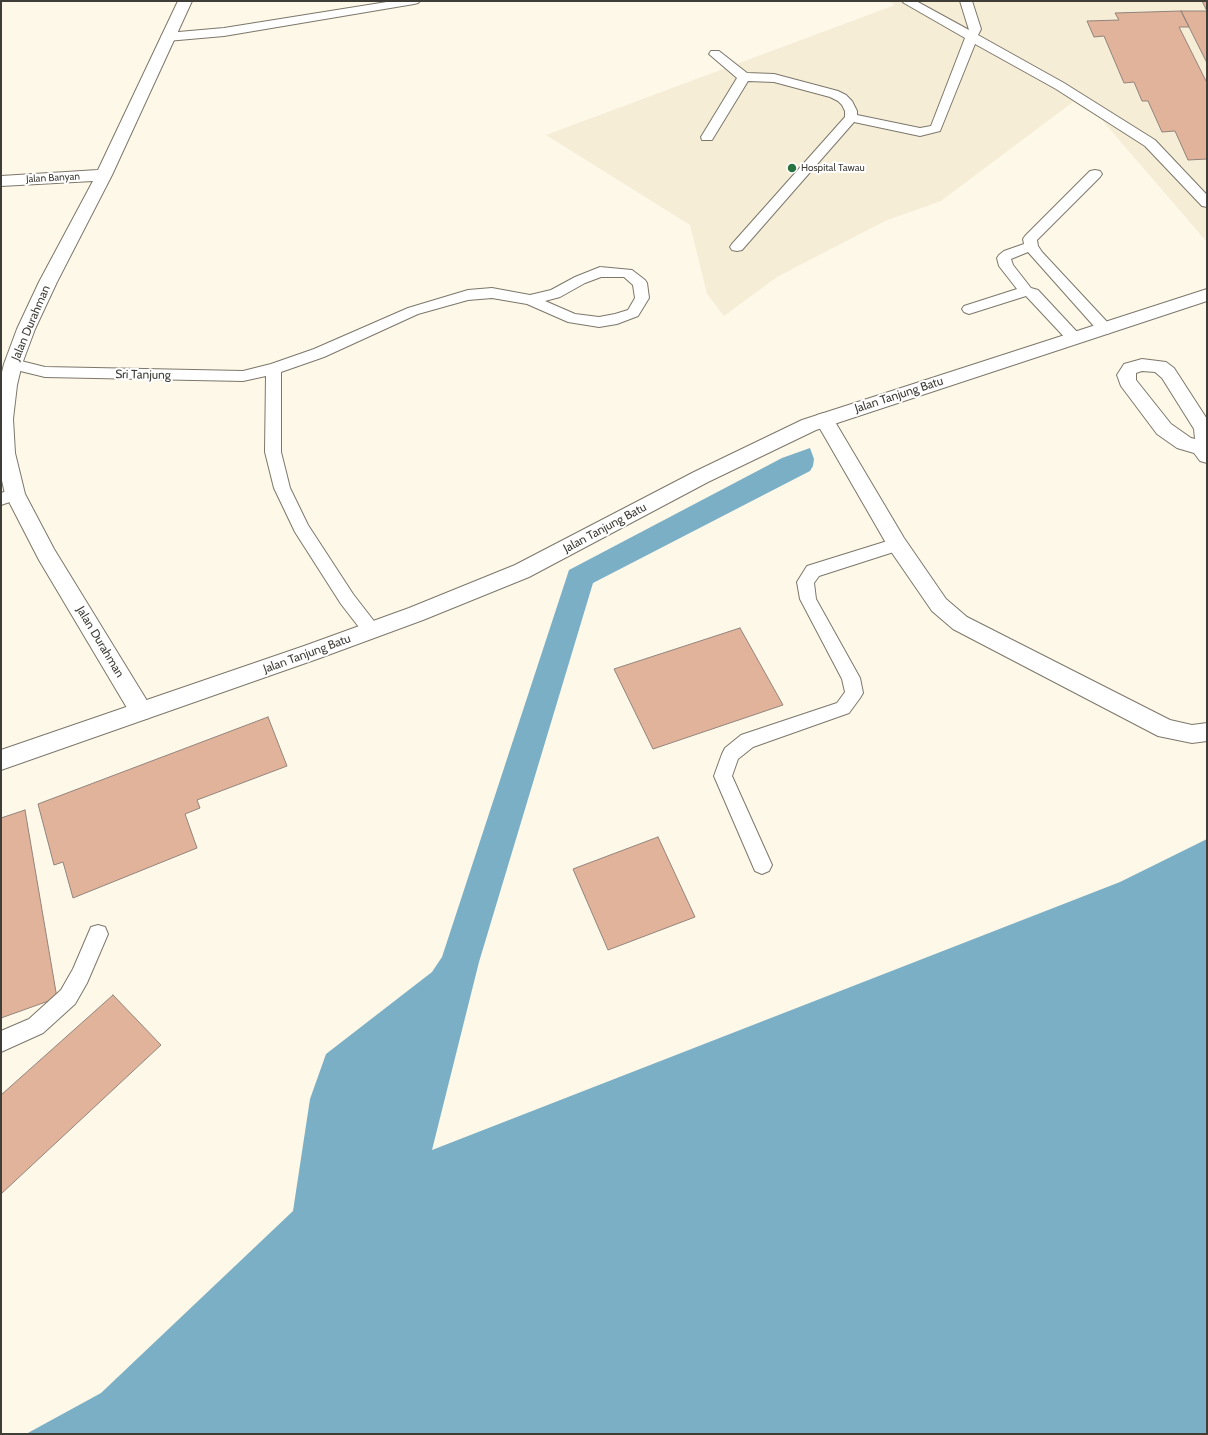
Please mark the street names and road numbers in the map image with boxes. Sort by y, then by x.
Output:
street label: Jalan Banyan [26,171,80,185]
street label: Jalan Durahman [9,283,53,363]
street label: Sri Tanjung [115,367,171,383]
street label: Jalan Tanjung Batu [853,374,945,416]
street label: Jalan Tanjung Batu [561,500,649,556]
street label: Jalan Durahman [73,604,127,680]
street label: Jalan Tanjung Batu [261,631,353,677]

